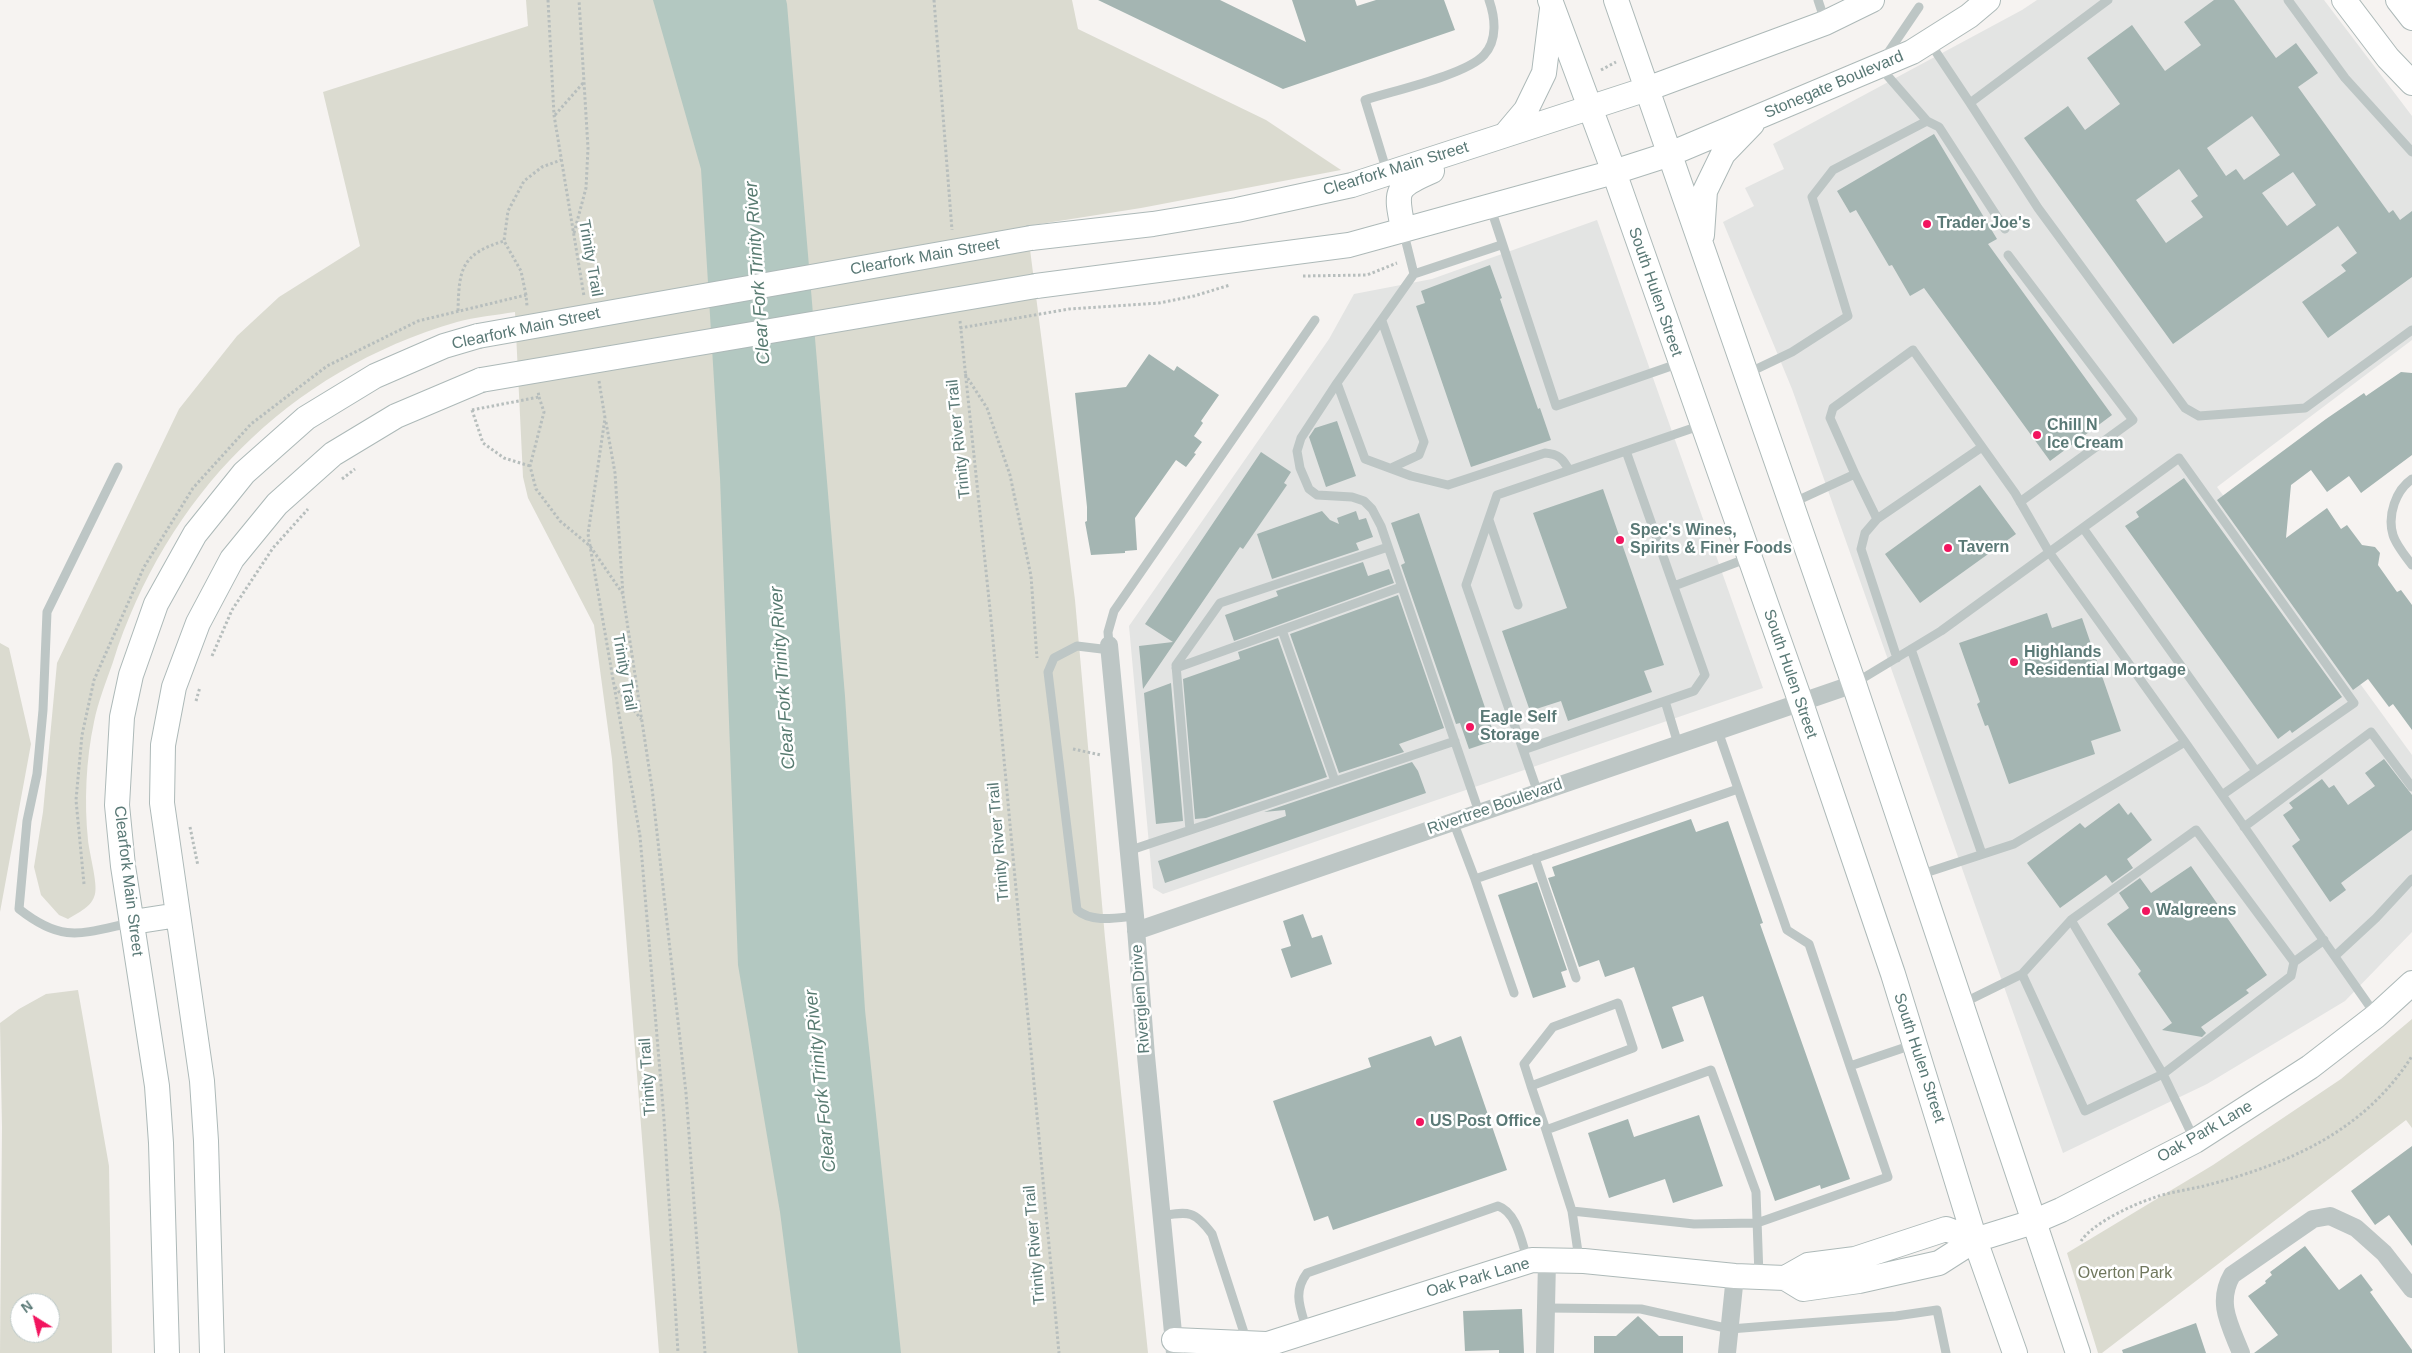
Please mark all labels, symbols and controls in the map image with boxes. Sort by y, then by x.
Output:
street label: Stonegate Boulevard [1761,47,1907,123]
street label: Clearfork Main Street [1321,138,1471,200]
water label: Clear Fork Trinity River [741,181,775,365]
place label: Trader Joe's [1937,214,2031,234]
street label: Trinity Trail [574,218,606,298]
marker: Trader Joe's [1921,218,1933,230]
street label: South Hulen Street [1624,225,1686,359]
street label: Clearfork Main Street [849,234,1001,280]
street label: Clearfork Main Street [450,304,602,354]
street label: Trinity River Trail [943,378,975,500]
place label: Chill N Ice Cream [2047,416,2123,454]
marker: Chill N Ice Cream [2031,429,2043,441]
place label: Spec's Wines, Spirits & Finer Foods [1630,521,1792,559]
marker: Spec's Wines, Spirits & Finer Foods [1614,534,1626,546]
place label: Tavern [1958,538,2009,558]
marker: Tavern [1942,542,1954,554]
water label: Clear Fork Trinity River [766,586,800,770]
street label: South Hulen Street [1759,607,1821,741]
street label: Trinity Trail [608,632,640,712]
place label: Highlands Residential Mortgage [2024,643,2186,681]
marker: Highlands Residential Mortgage [2008,656,2020,668]
place label: Eagle Self Storage [1480,708,1556,746]
marker: Eagle Self Storage [1464,721,1476,733]
street label: Rivertree Boulevard [1425,775,1565,839]
street label: Trinity River Trail [984,782,1014,902]
street label: Clearfork Main Street [109,805,147,957]
place label: Walgreens [2156,901,2236,921]
marker: Walgreens [2140,905,2152,917]
street label: Riverglen Drive [1128,944,1154,1054]
water label: Clear Fork Trinity River [801,989,841,1173]
street label: South Hulen Street [1889,991,1949,1125]
street label: Trinity Trail [636,1037,660,1117]
street label: Oak Park Lane [2154,1097,2256,1167]
place label: US Post Office [1430,1112,1541,1132]
marker: US Post Office [1414,1116,1426,1128]
street label: Trinity River Trail [1020,1185,1050,1305]
street label: Oak Park Lane [1424,1254,1532,1302]
park label: Overton Park [2078,1264,2172,1284]
north arrow [10,1293,60,1343]
text: N [18,1297,36,1316]

